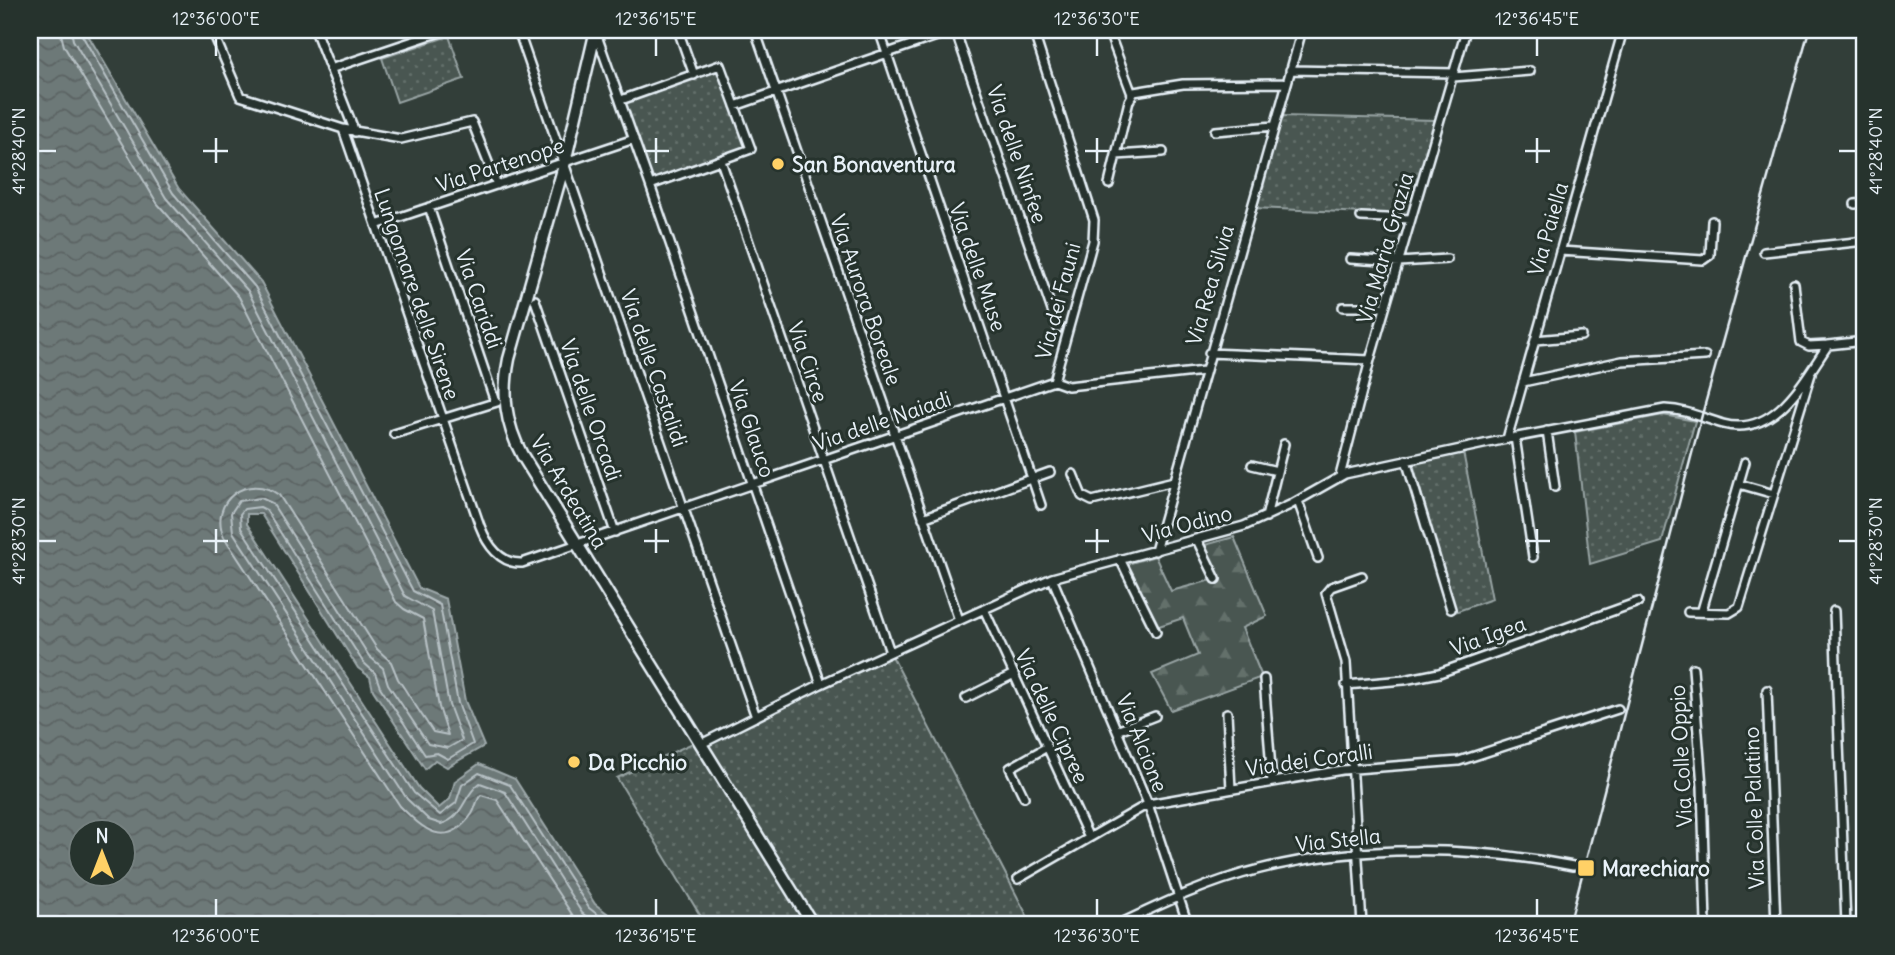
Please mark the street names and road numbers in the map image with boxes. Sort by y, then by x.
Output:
street label: Via delle Ninfee [981,81,1053,227]
street label: Via Partenope [433,132,567,198]
street label: Via Maria Grazia [1350,169,1420,327]
street label: Via Paiella [1522,179,1574,279]
street label: Lungomare delle Sirene [368,185,466,403]
street label: Via delle Muse [943,199,1013,335]
street label: Via Aurora Boreale [824,211,908,389]
street label: Via Rea Silvia [1180,222,1240,348]
street label: Via dei Fauni [1029,240,1087,362]
street label: Via Cariddi [449,246,509,352]
street label: Via delle Castalidi [614,286,694,450]
street label: Via Circe [782,318,834,406]
street label: Via delle Orcadi [554,336,628,484]
street label: Via Glauco [723,377,781,481]
street label: Via delle Naiadi [809,385,955,457]
street label: Via Ardeatina [524,430,614,554]
street label: Via Odino [1139,499,1235,549]
street label: Via Igea [1446,610,1530,662]
street label: Via delle Cipree [1009,645,1095,787]
street label: Via Colle Oppio [1664,684,1698,828]
street label: Via Alcione [1110,690,1174,796]
street label: Via Colle Palatino [1738,726,1770,890]
street label: Via dei Coralli [1244,738,1374,782]
street label: Via Stella [1294,822,1382,858]

